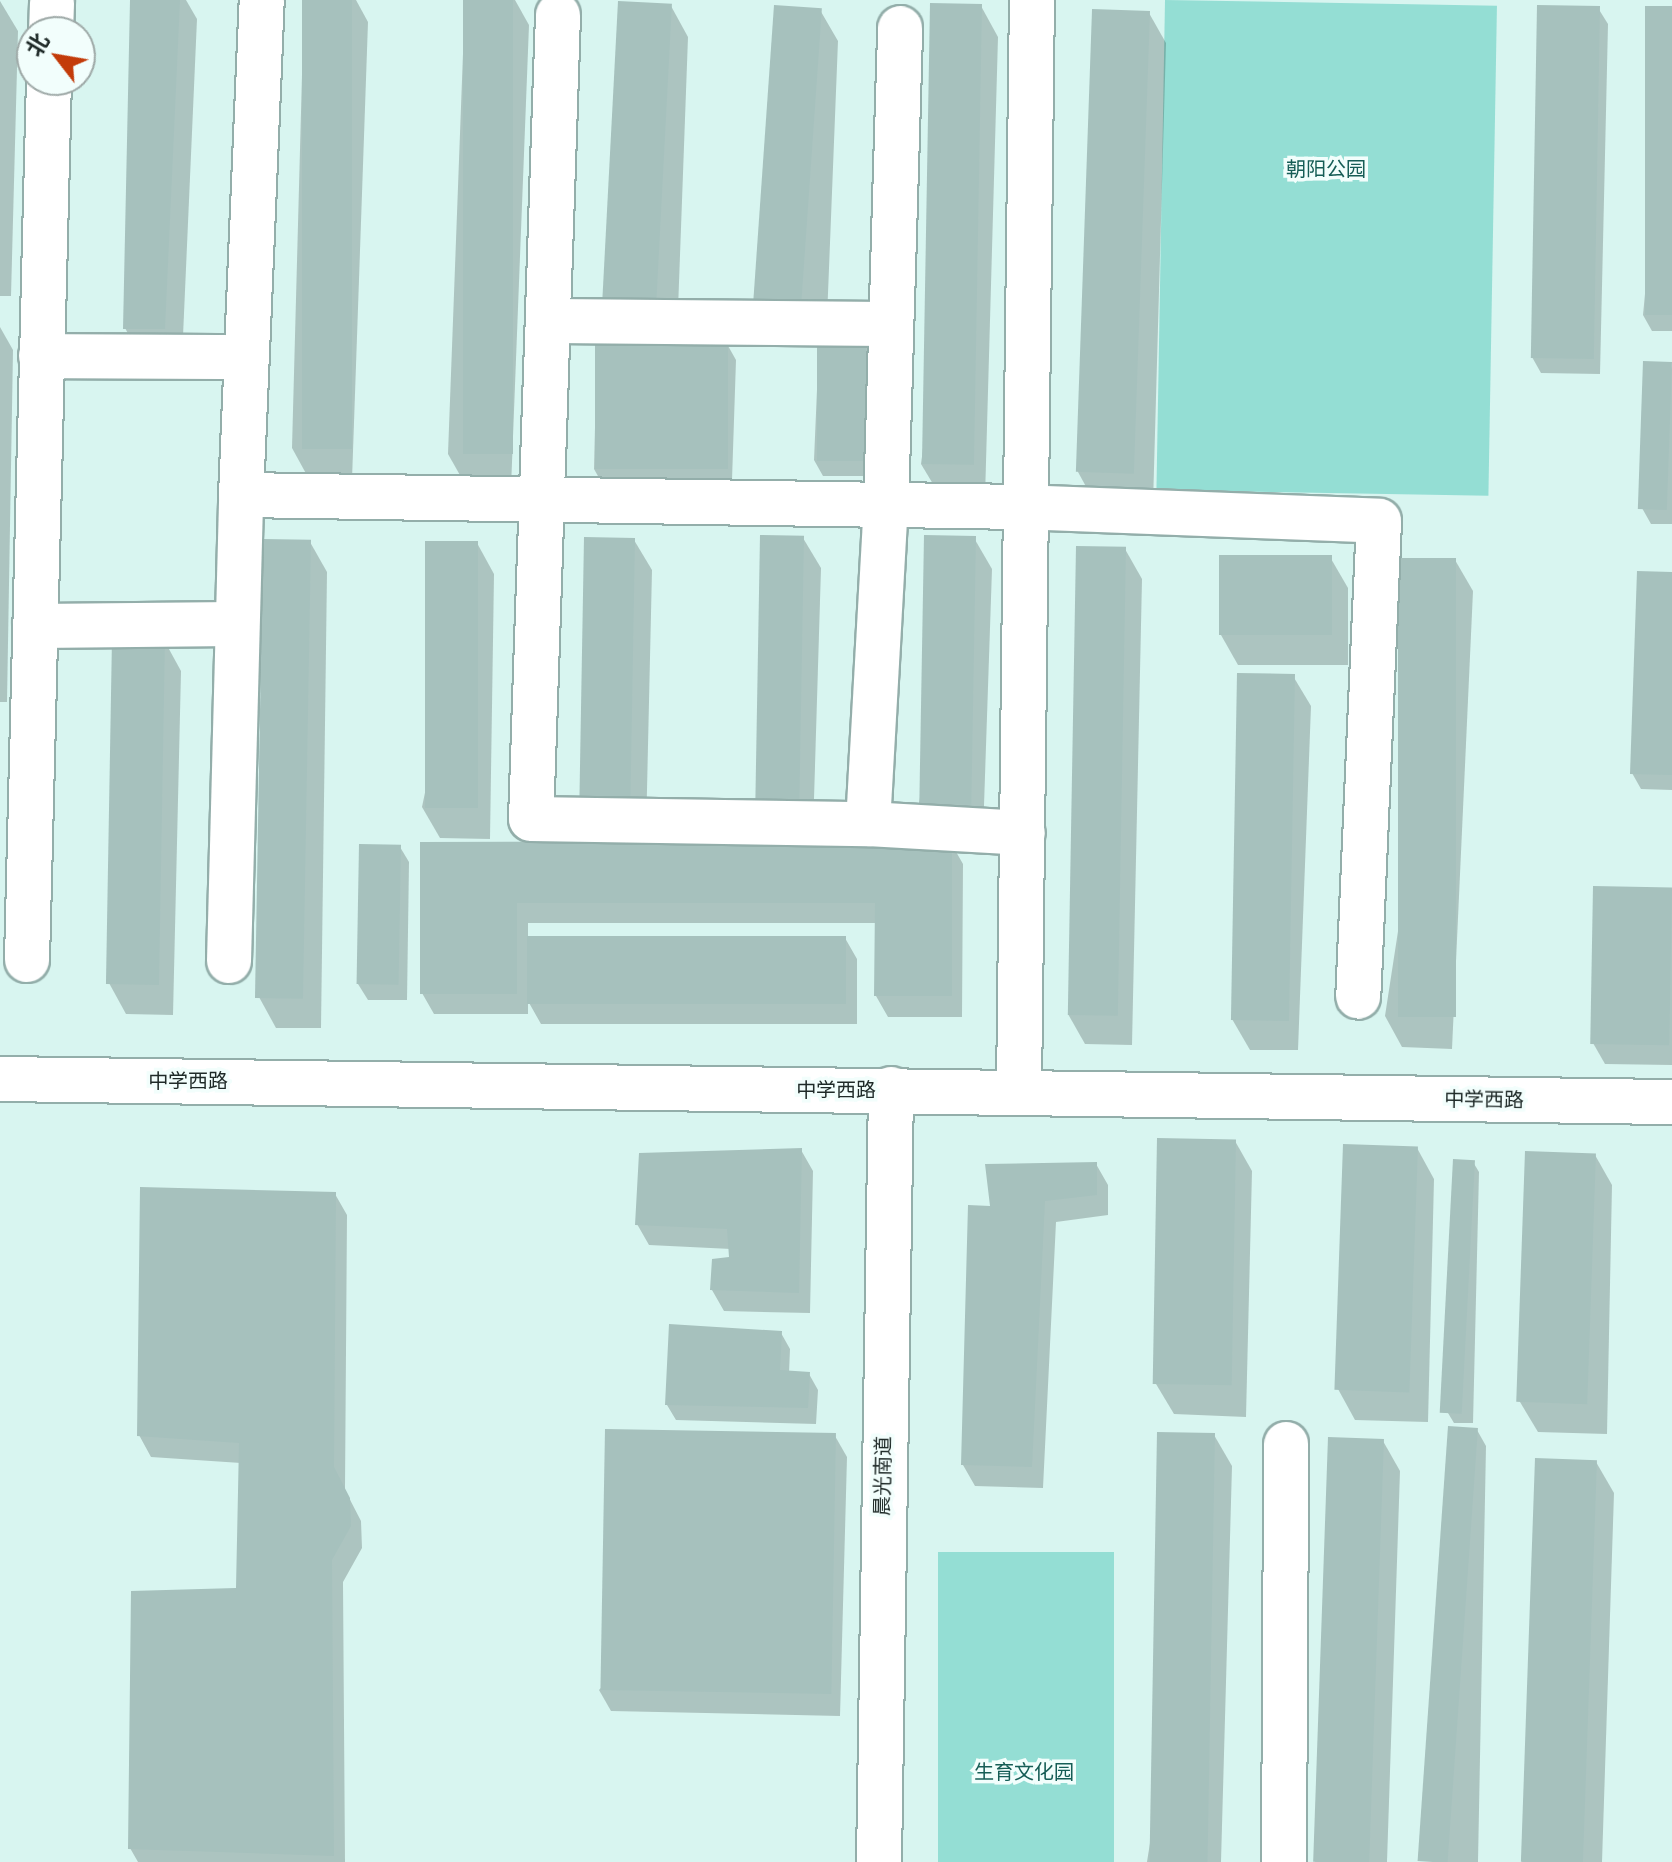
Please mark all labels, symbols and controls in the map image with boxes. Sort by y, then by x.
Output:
north arrow [16,16,96,96]
text: 北 [19,28,56,62]
park label: 朝阳公园 [1286,156,1366,180]
street label: 中学西路 [148,1068,228,1092]
street label: 中学西路 [796,1077,876,1101]
street label: 中学西路 [1444,1086,1524,1112]
street label: 晨光南道 [869,1436,895,1516]
park label: 生育文化园 [974,1759,1074,1783]

